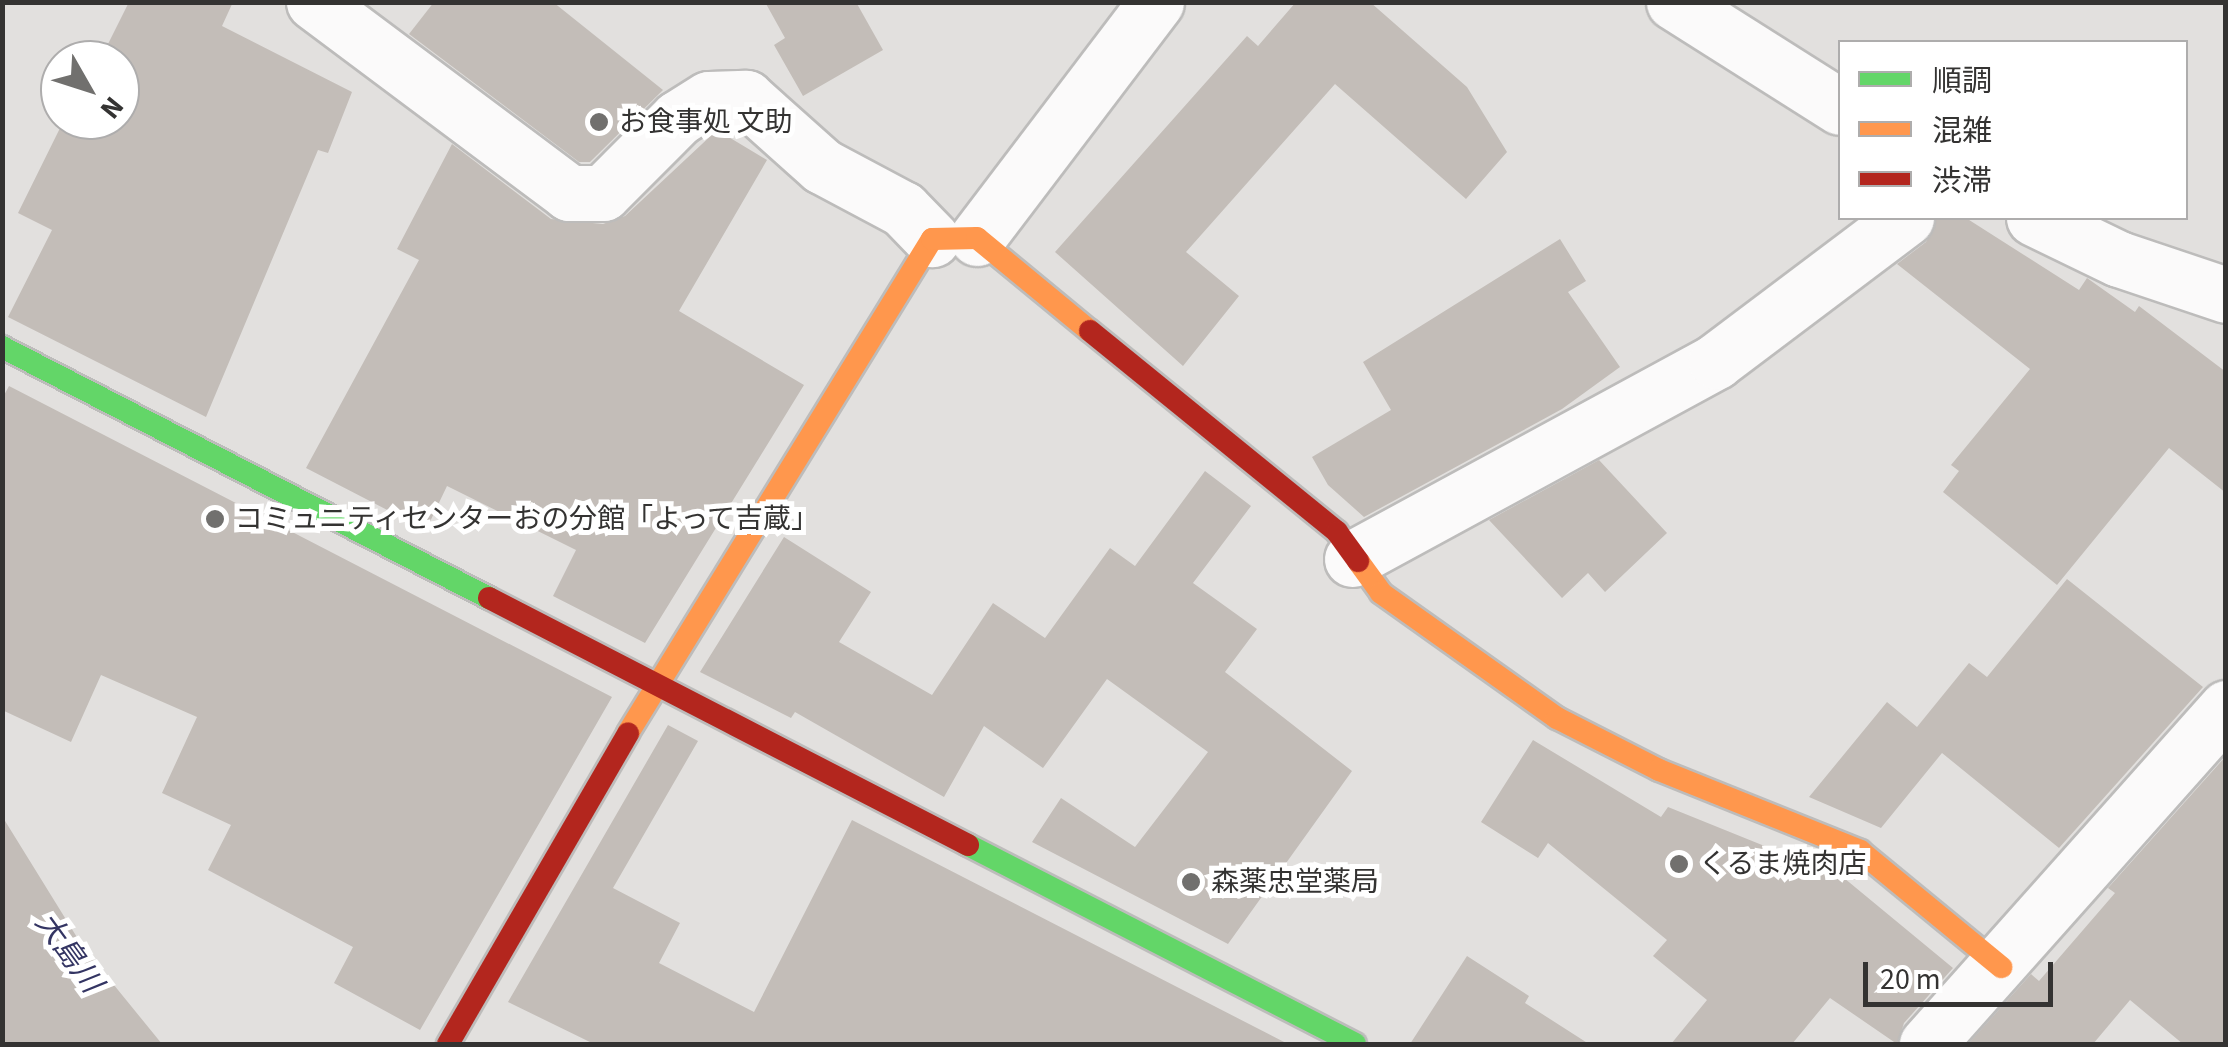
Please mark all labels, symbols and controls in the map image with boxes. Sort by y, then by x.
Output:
north arrow [40,40,140,140]
legend [1838,40,2188,220]
text: 順調 [1932,60,1992,103]
text: N [90,88,133,127]
place label: お食事処 文助 [619,105,793,139]
text: 混雑 [1932,110,1992,153]
marker: お食事処 文助 [588,111,610,133]
text: 渋滞 [1932,160,1992,203]
place label: コミュニティセンターおの分館「よって吉蔵」 [235,502,823,536]
marker: コミュニティセンターおの分館「よって吉蔵」 [204,508,226,530]
place label: くるま焼肉店 [1699,847,1867,881]
marker: くるま焼肉店 [1668,853,1690,875]
place label: 森薬忠堂薬局 [1211,865,1379,899]
marker: 森薬忠堂薬局 [1180,871,1202,893]
water label: 大島川 [27,906,109,1000]
scale bar [1868,942,2058,1004]
text: 20 m [1880,958,1941,1001]

